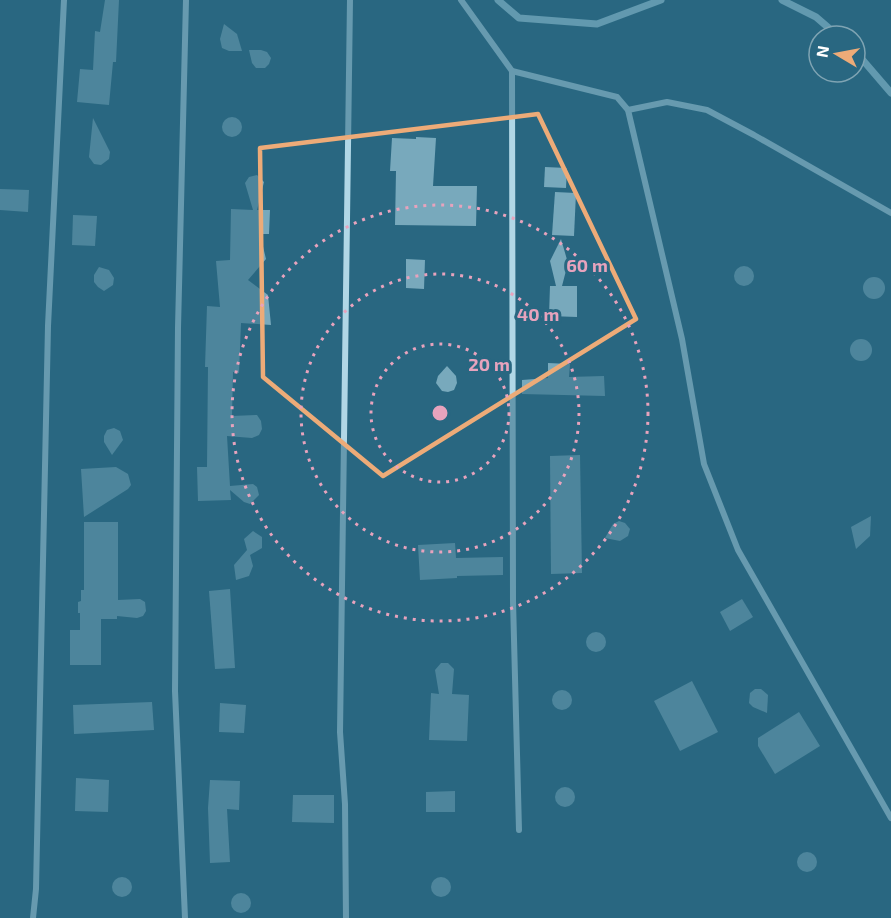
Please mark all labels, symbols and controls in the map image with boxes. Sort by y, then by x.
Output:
north arrow [807,24,867,84]
text: N [811,44,832,59]
text: 60 m [566,254,608,276]
text: 40 m [517,303,559,325]
text: 20 m [468,353,510,375]
centre of rings [430,403,450,423]

